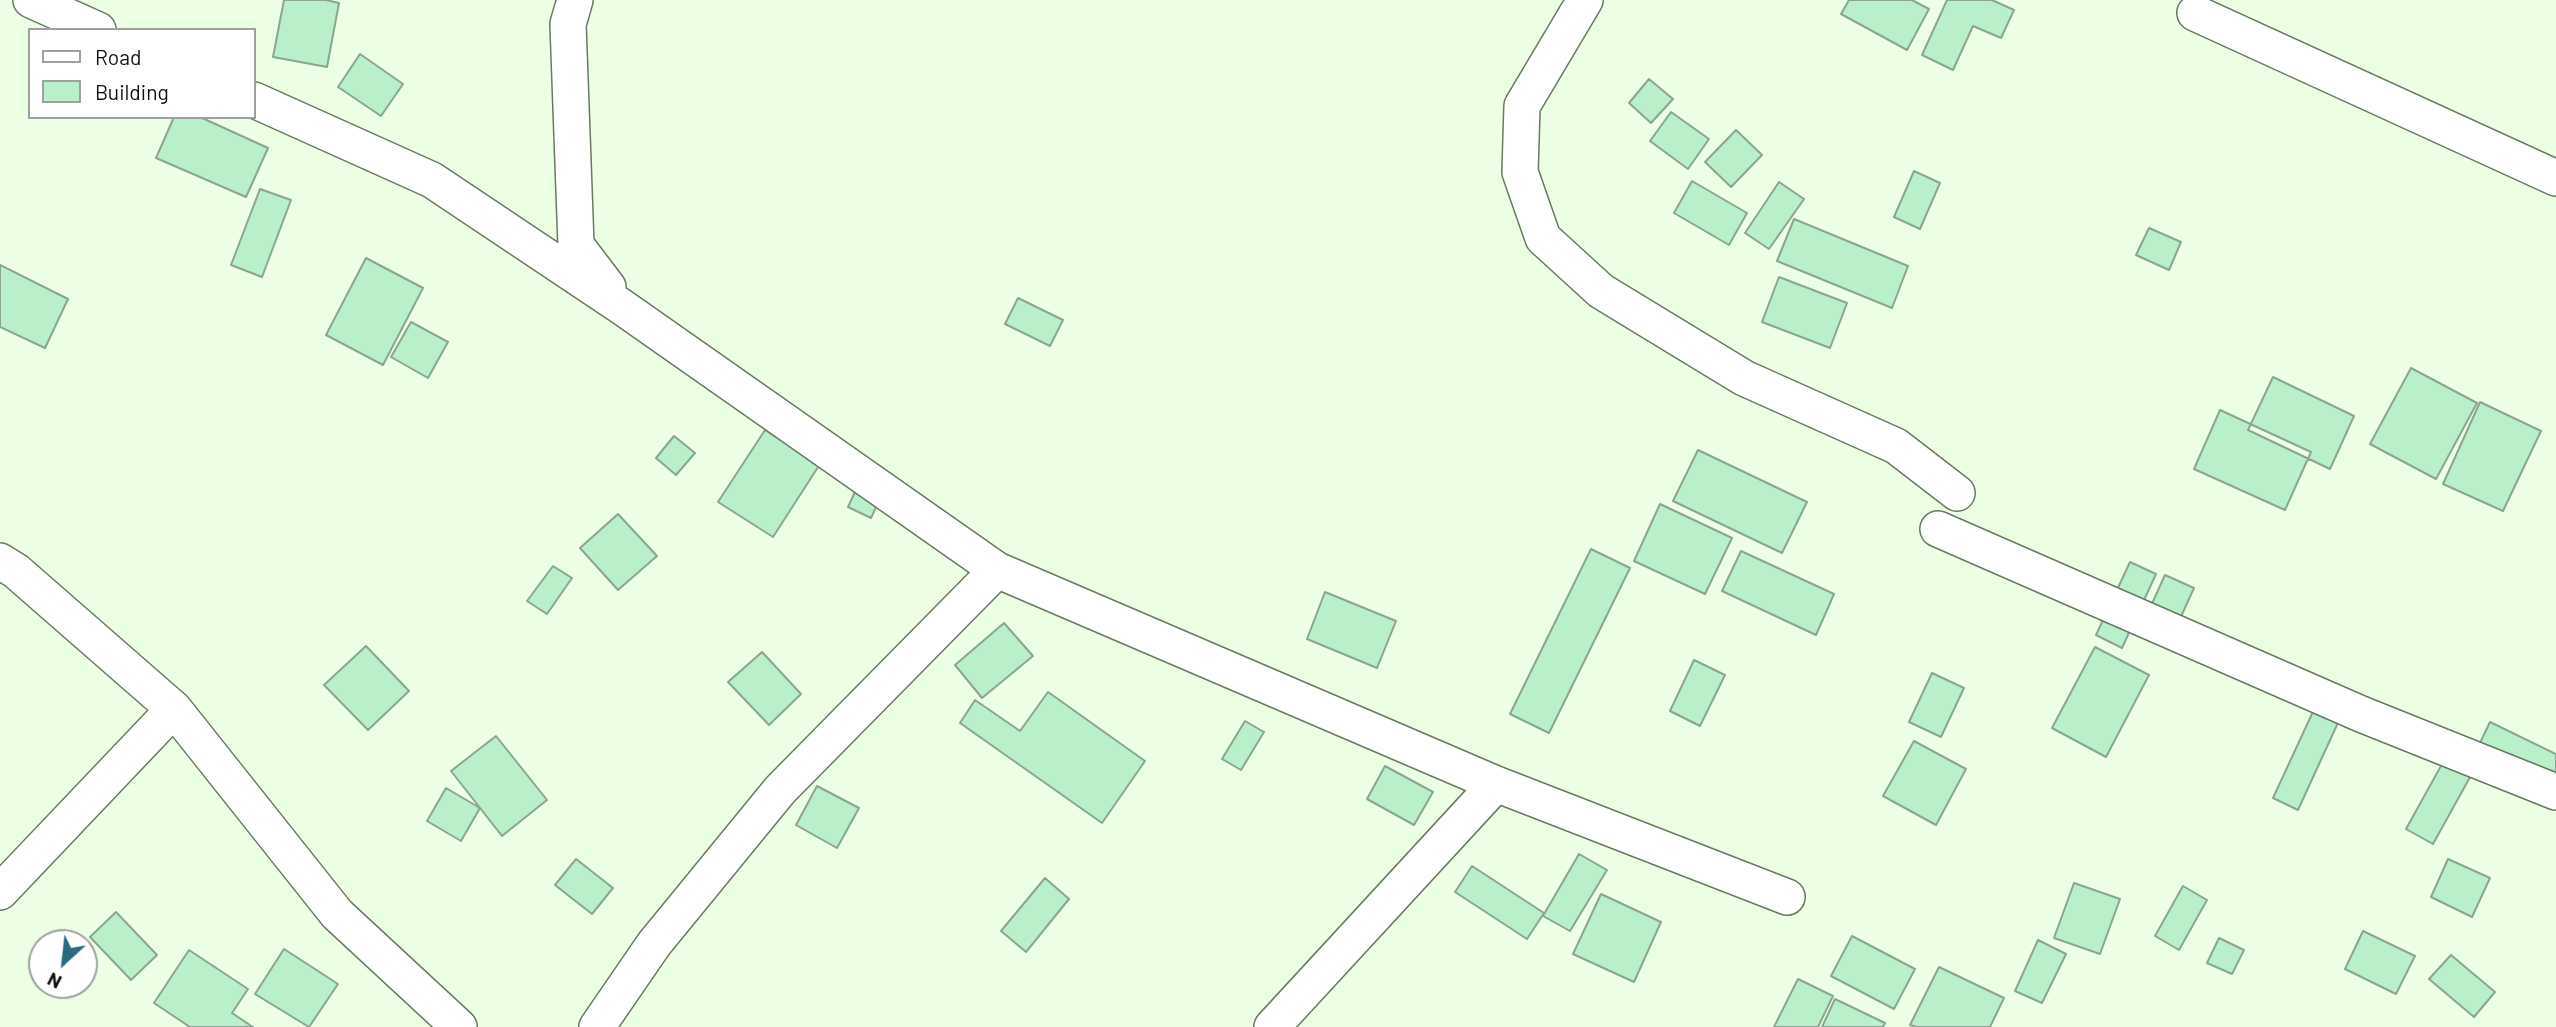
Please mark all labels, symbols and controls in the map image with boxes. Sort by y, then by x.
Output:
legend [28,28,256,119]
text: Road [95,44,141,69]
text: Building [95,79,169,104]
north arrow [28,929,98,999]
text: N [43,968,65,994]

